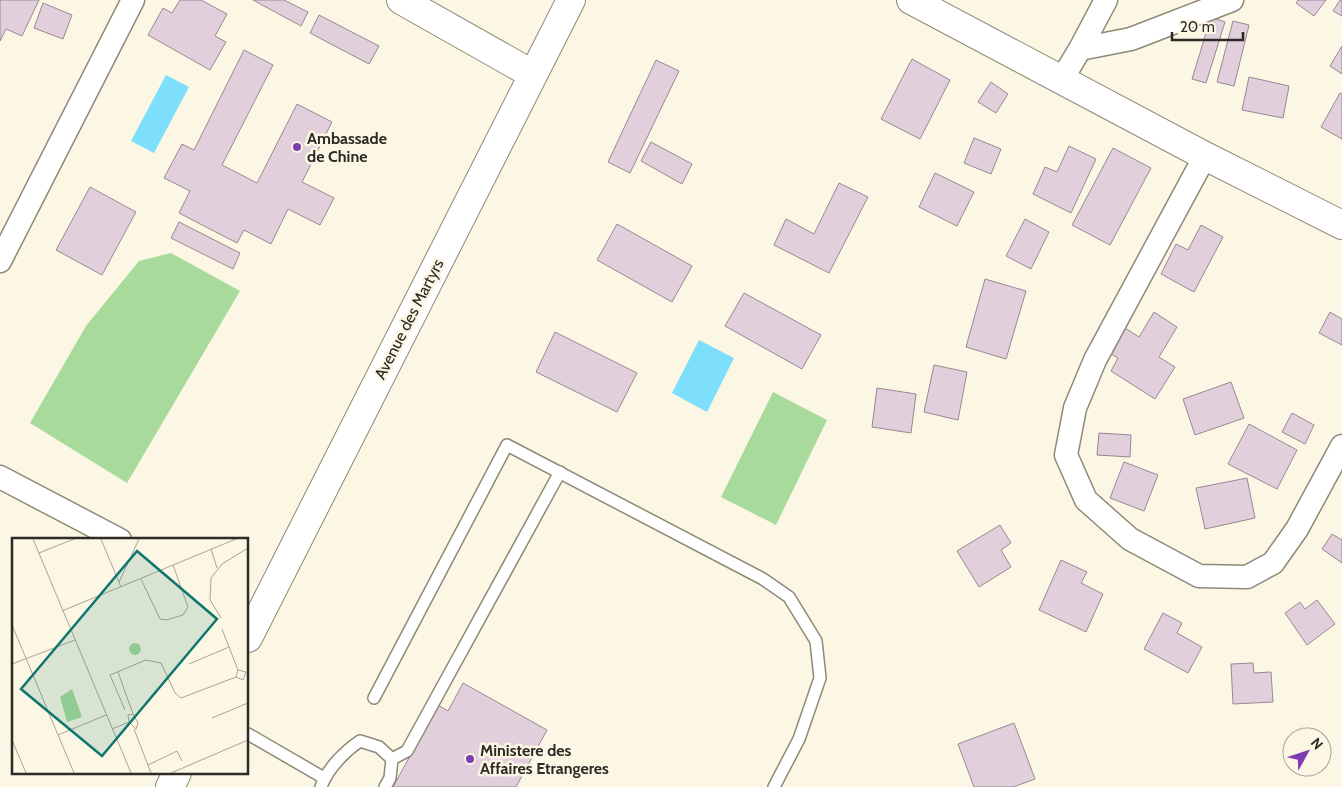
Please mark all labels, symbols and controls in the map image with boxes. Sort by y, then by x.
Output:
scale bar [1172,10,1243,42]
text: 20 m [1180,18,1215,36]
place label: Ambassade de Chine [307,129,387,166]
marker: Ambassade de Chine [291,141,303,153]
street label: Avenue des Martyrs [370,255,448,382]
inset map [12,538,249,774]
north arrow [1282,727,1332,777]
text: N [1307,734,1327,753]
place label: Ministere des Affaires Etrangeres [480,741,609,778]
marker: Ministere des Affaires Etrangeres [464,753,476,765]

